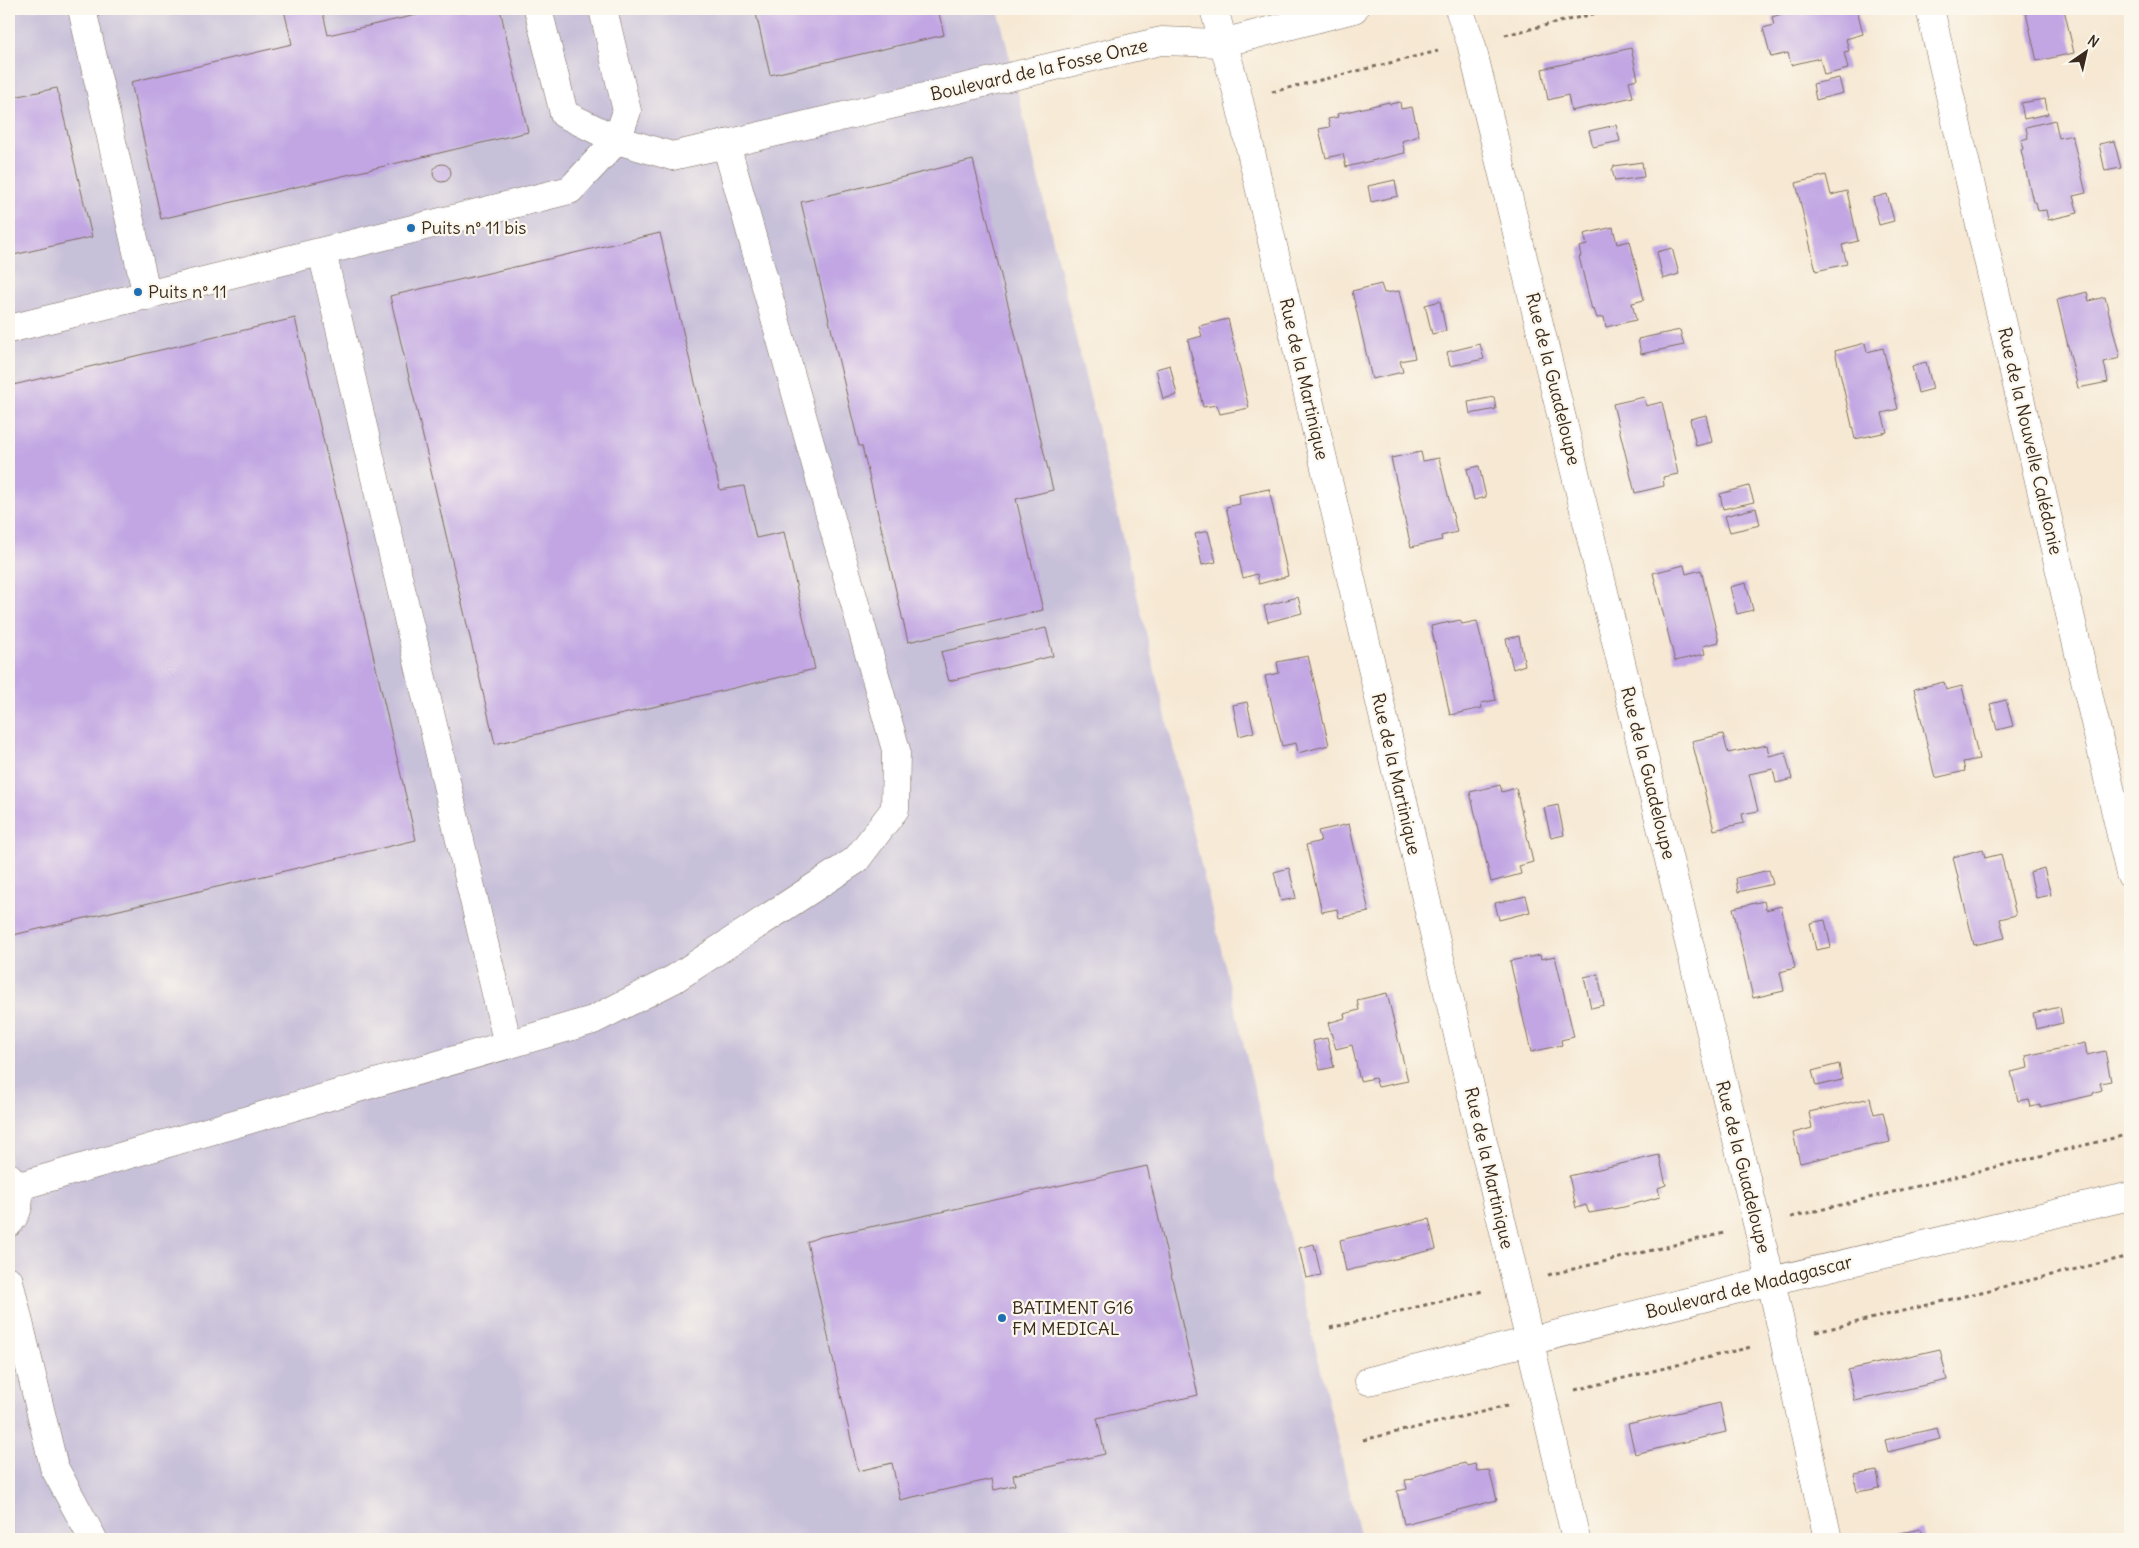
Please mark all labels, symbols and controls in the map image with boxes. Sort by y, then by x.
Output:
north arrow [2062,28,2112,78]
text: N [2084,31,2102,51]
street label: Boulevard de la Fosse Onze [928,33,1150,106]
place label: Puits n° 11 bis [421,216,526,239]
marker: Puits n° 11 bis [405,222,417,234]
place label: Puits n° 11 [148,280,227,303]
marker: Puits n° 11 [132,286,144,298]
street label: Rue de la Guadeloupe [1521,290,1586,468]
street label: Rue de la Martinique [1275,296,1334,462]
street label: Rue de la Nouvelle Calédonie [1993,325,2068,557]
street label: Rue de la Guadeloupe [1616,684,1681,862]
street label: Rue de la Martinique [1367,691,1426,857]
street label: Rue de la Guadeloupe [1711,1078,1776,1256]
street label: Rue de la Martinique [1460,1085,1519,1251]
street label: Boulevard de Madagascar [1643,1250,1855,1323]
place label: BATIMENT G16 FM MEDICAL [1012,1296,1134,1340]
marker: BATIMENT G16 FM MEDICAL [996,1312,1008,1324]

